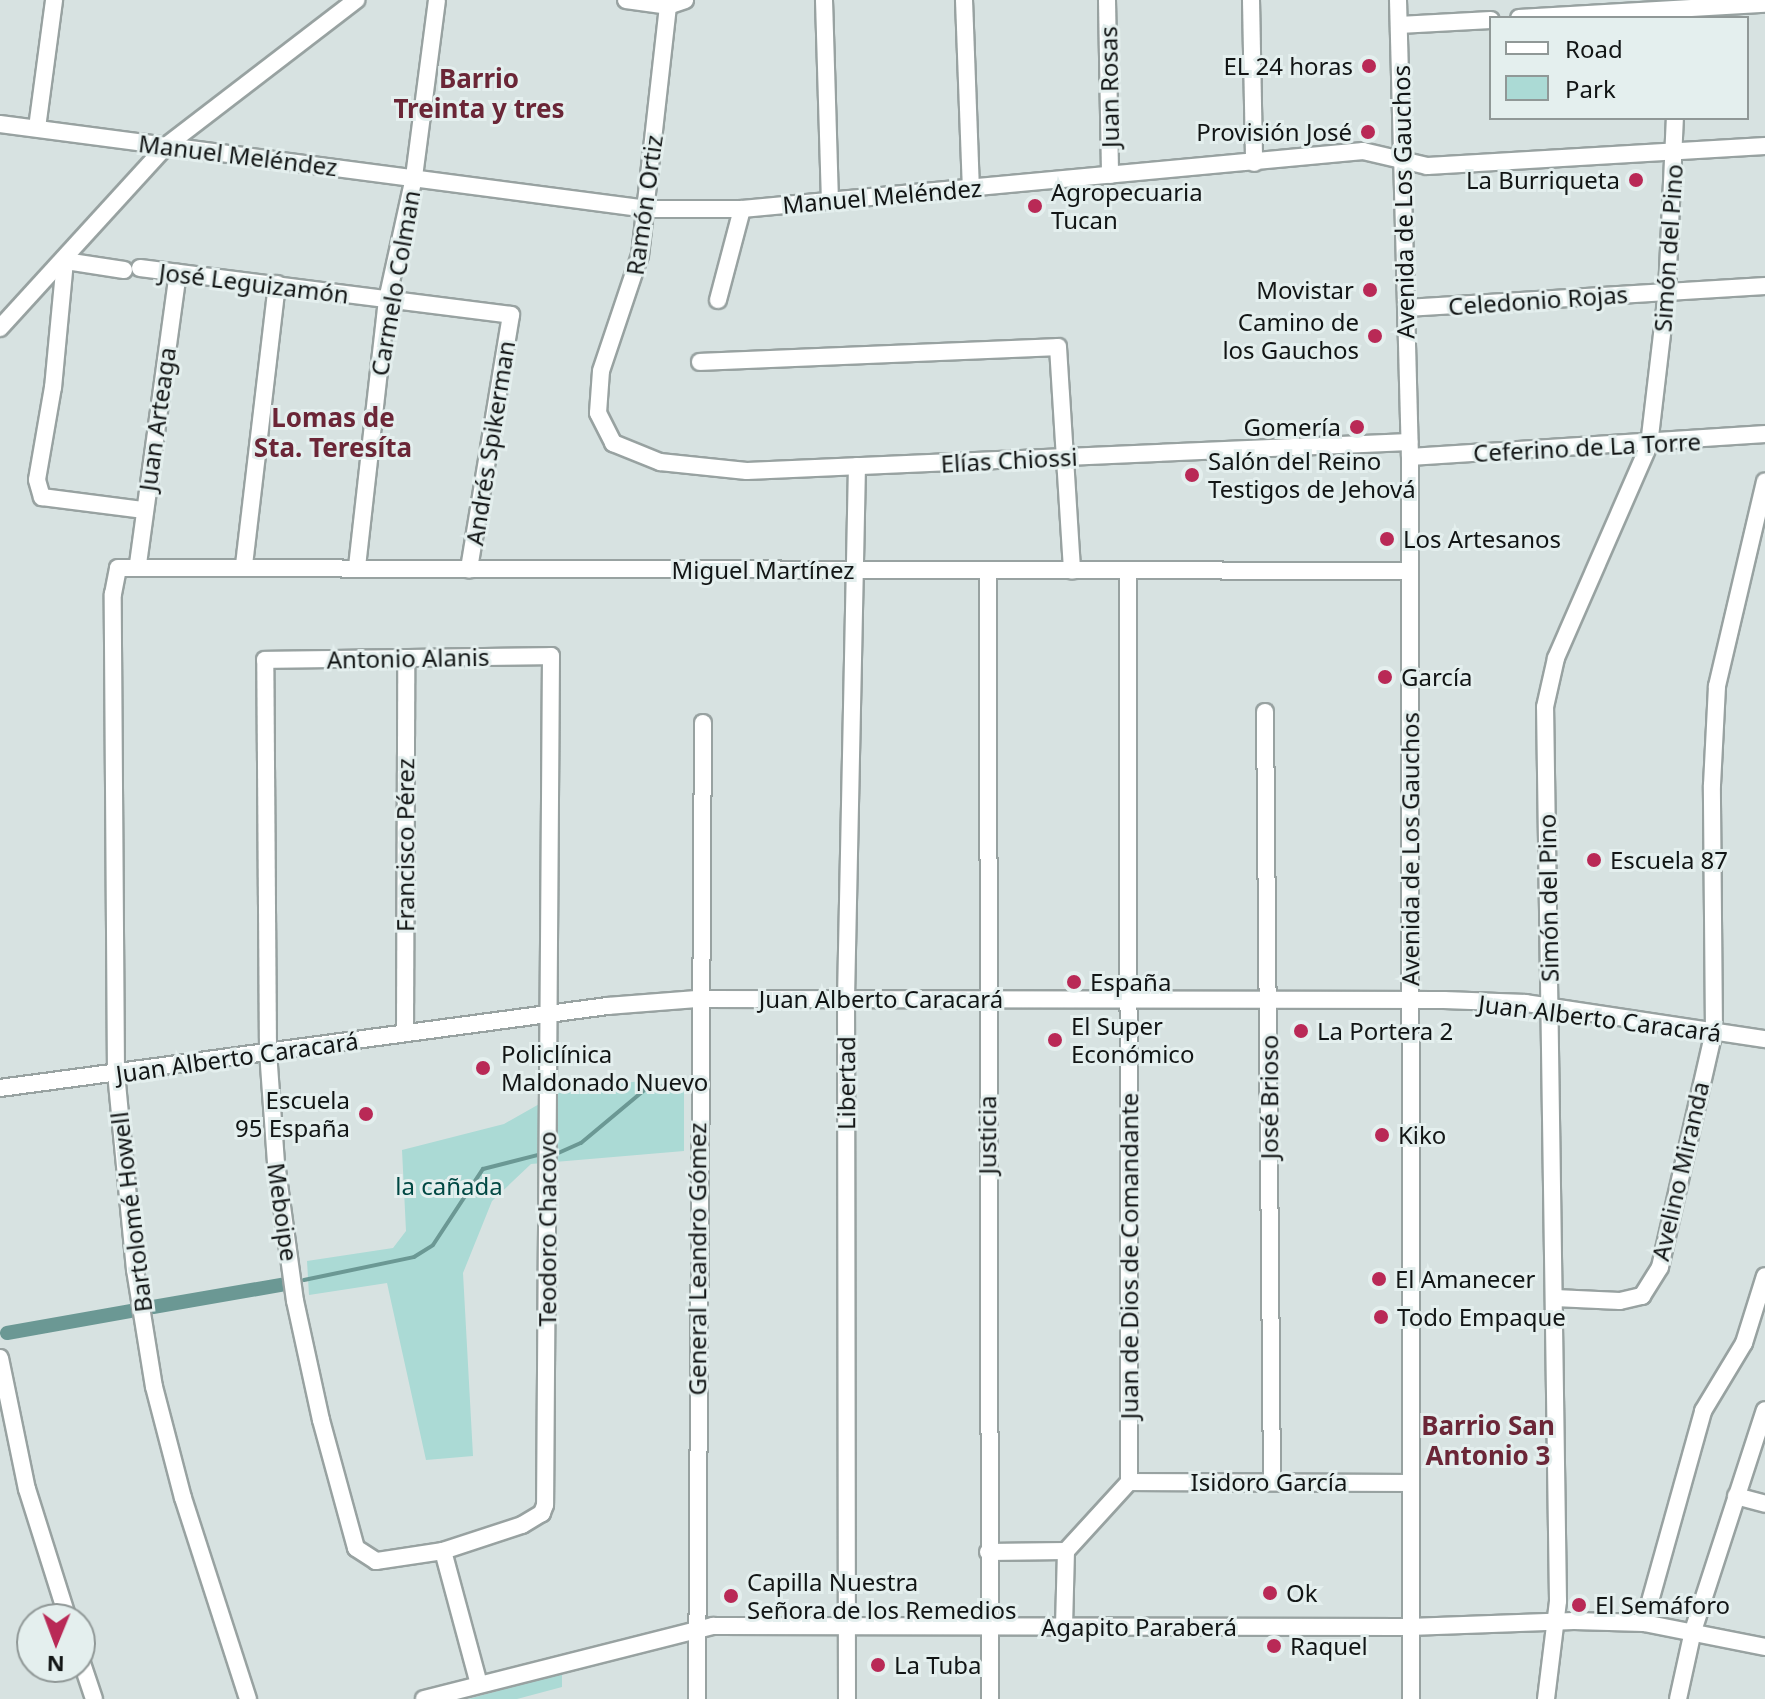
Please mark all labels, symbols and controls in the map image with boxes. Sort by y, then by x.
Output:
legend [1489,16,1749,120]
street label: Juan Rosas [1094,26,1124,148]
text: Road [1565,32,1623,65]
place label: EL 24 horas [1223,52,1353,80]
marker: EL 24 horas [1360,57,1378,75]
district label: Barrio Treinta y tres [393,63,565,124]
street label: Avenida de Los Gauchos [1386,65,1420,339]
text: Park [1565,72,1616,105]
place label: Provisión José [1196,118,1352,146]
marker: Provisión José [1359,123,1377,141]
street label: Manuel Meléndez [137,129,339,181]
street label: Ramón Ortiz [620,133,668,277]
street label: Simón del Pino [1648,163,1688,333]
place label: La Burriqueta [1466,166,1620,194]
marker: La Burriqueta [1627,171,1645,189]
street label: Manuel Meléndez [781,173,983,219]
place label: Agropecuaria Tucan [1051,178,1203,234]
street label: Carmelo Colman [364,188,426,378]
marker: Agropecuaria Tucan [1026,197,1044,215]
street label: José Leguizamón [158,257,350,309]
place label: Movistar [1256,276,1354,304]
street label: Celedonio Rojas [1447,279,1629,321]
marker: Movistar [1361,281,1379,299]
place label: Camino de los Gauchos [1222,308,1359,364]
marker: Camino de los Gauchos [1366,327,1384,345]
street label: Andrés Spikerman [460,339,520,547]
street label: Juan Arteaga [133,345,181,493]
district label: Lomas de Sta. Teresíta [254,402,412,464]
place label: Gomería [1243,413,1341,441]
marker: Gomería [1348,418,1366,436]
street label: Ceferino de La Torre [1472,427,1702,467]
street label: Elías Chiossi [940,442,1078,478]
place label: Salón del Reino Testigos de Jehová [1208,447,1416,503]
marker: Salón del Reino Testigos de Jehová [1183,466,1201,484]
place label: Los Artesanos [1403,525,1561,553]
marker: Los Artesanos [1378,530,1396,548]
street label: Miguel Martínez [672,556,854,584]
street label: Antonio Alanis [326,642,490,674]
place label: García [1401,663,1473,691]
marker: García [1376,668,1394,686]
street label: Avenida de Los Gauchos [1396,712,1424,986]
street label: Francisco Pérez [391,758,419,932]
street label: Simón del Pino [1532,814,1564,982]
place label: Escuela 87 [1610,846,1728,874]
marker: Escuela 87 [1585,851,1603,869]
place label: España [1090,968,1171,996]
marker: España [1065,973,1083,991]
street label: Juan Alberto Caracará [759,985,1003,1013]
street label: Juan Alberto Caracará [1477,989,1723,1047]
place label: El Super Económico [1071,1012,1194,1068]
place label: La Portera 2 [1317,1017,1453,1045]
marker: La Portera 2 [1292,1022,1310,1040]
street label: Juan Alberto Caracará [114,1026,360,1088]
marker: El Super Económico [1046,1031,1064,1049]
street label: José Brioso [1255,1035,1283,1159]
street label: Libertad [832,1036,860,1130]
place label: Policlínica Maldonado Nuevo [501,1040,708,1096]
marker: Policlínica Maldonado Nuevo [472,1057,494,1079]
street label: Avelino Miranda [1645,1079,1715,1263]
place label: Escuela 95 España [235,1086,350,1142]
street label: Juan de Dios de Comandante [1115,1093,1143,1419]
street label: Justicia [973,1096,1001,1174]
marker: Escuela 95 España [357,1105,375,1123]
street label: Bartolomé Howell [104,1110,158,1314]
place label: Kiko [1398,1121,1446,1149]
street label: General Leandro Gómez [683,1122,711,1396]
marker: Kiko [1373,1126,1391,1144]
street label: Teodoro Chacovo [533,1132,561,1326]
street label: Meboipe [262,1161,304,1263]
park label: la cañada [395,1172,503,1200]
place label: El Amanecer [1395,1265,1535,1293]
marker: El Amanecer [1370,1270,1388,1288]
place label: Todo Empaque [1397,1303,1566,1331]
marker: Todo Empaque [1372,1308,1390,1326]
district label: Barrio San Antonio 3 [1421,1410,1555,1472]
street label: Isidoro García [1191,1468,1347,1496]
place label: Capilla Nuestra Señora de los Remedios [747,1568,1017,1624]
place label: Ok [1286,1579,1318,1607]
marker: Ok [1261,1584,1279,1602]
marker: Capilla Nuestra Señora de los Remedios [722,1587,740,1605]
place label: El Semáforo [1595,1591,1730,1619]
marker: El Semáforo [1570,1596,1588,1614]
north arrow [16,1603,96,1683]
street label: Agapito Paraberá [1041,1613,1237,1641]
place label: Raquel [1290,1632,1368,1660]
marker: Raquel [1265,1637,1283,1655]
text: N [46,1650,65,1680]
place label: La Tuba [894,1651,981,1679]
marker: La Tuba [869,1656,887,1674]

